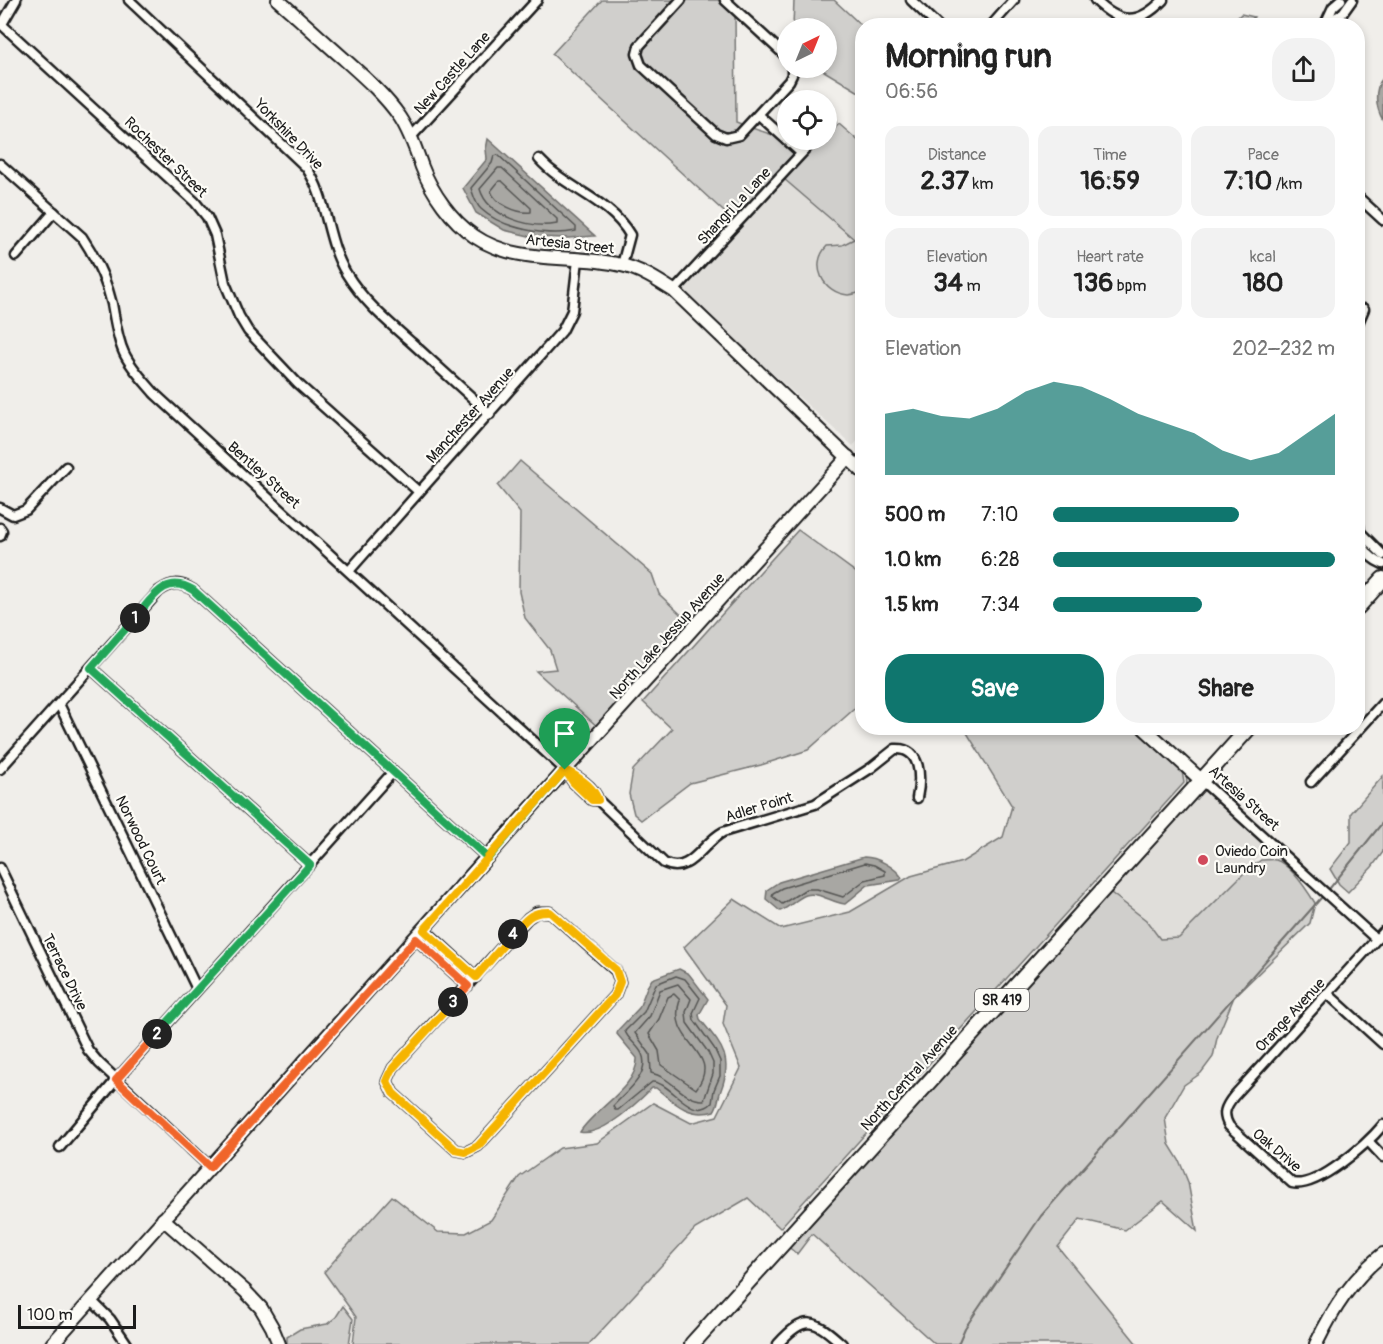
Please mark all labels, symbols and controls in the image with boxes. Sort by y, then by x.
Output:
north arrow [777,18,837,78]
map controls [777,18,837,150]
street label: New Castle Lane [410,28,495,119]
text: Morning run [885,36,1052,77]
button: share [1272,38,1335,101]
text: 06:56 [885,79,938,104]
button: locate [777,90,837,150]
street label: Yorkshire Drive [249,94,328,174]
street label: Rochester Street [120,113,212,202]
text: Distance [928,145,986,165]
text: Time [1093,145,1127,165]
text: Pace [1247,145,1279,165]
street label: Shangri La Lane [694,163,776,249]
text: 2.37 [921,165,969,197]
text: 16:59 [1080,165,1140,197]
text: 7:10 [1224,165,1272,197]
text: km [969,174,993,194]
text: /km [1272,174,1302,194]
street label: Artesia Street [525,230,616,259]
text: Elevation [927,247,987,267]
text: Heart rate [1076,247,1144,267]
text: kcal [1250,247,1276,267]
text: 34 [933,267,963,299]
text: 136 [1074,267,1113,299]
text: 180 [1242,267,1284,299]
text: m [963,276,981,296]
text: bpm [1113,276,1146,296]
text: Elevation [885,336,961,361]
text: 202–232 m [1232,336,1335,361]
street label: Manchester Avenue [422,363,519,467]
street label: Bentley Street [223,438,305,514]
text: 500 m [885,502,945,527]
text: 7:10 [981,502,1018,527]
text: 1.0 km [885,547,941,572]
text: 6:28 [981,547,1019,572]
street label: North Lake Jessup Avenue [605,569,730,704]
text: 1.5 km [885,592,938,617]
text: 7:34 [981,592,1020,617]
pin: 1 [120,603,150,633]
text: 1 [132,608,138,628]
button: Save [885,654,1104,723]
button: Share [1116,654,1335,723]
pin [539,708,590,770]
icon: arrive [548,717,581,750]
street label: Artesia Street [1204,762,1284,836]
street label: Adler Point [723,788,796,827]
street label: Norwood Court [111,793,171,889]
place label: Oviedo Coin Laundry [1215,842,1288,878]
marker: Oviedo Coin Laundry [1196,853,1210,867]
pin: 4 [498,919,528,949]
text: 4 [508,924,518,944]
street label: Terrace Drive [38,931,92,1014]
street label: Orange Avenue [1251,974,1330,1056]
pin: 3 [438,987,468,1017]
road number: SR 419 [975,989,1029,1011]
text: 3 [449,992,457,1012]
pin: 2 [142,1019,172,1049]
street label: North Central Avenue [857,1021,962,1135]
text: 2 [153,1024,161,1044]
street label: Oak Drive [1248,1124,1305,1177]
scale bar [18,1302,136,1330]
text: 100 m [27,1305,73,1325]

